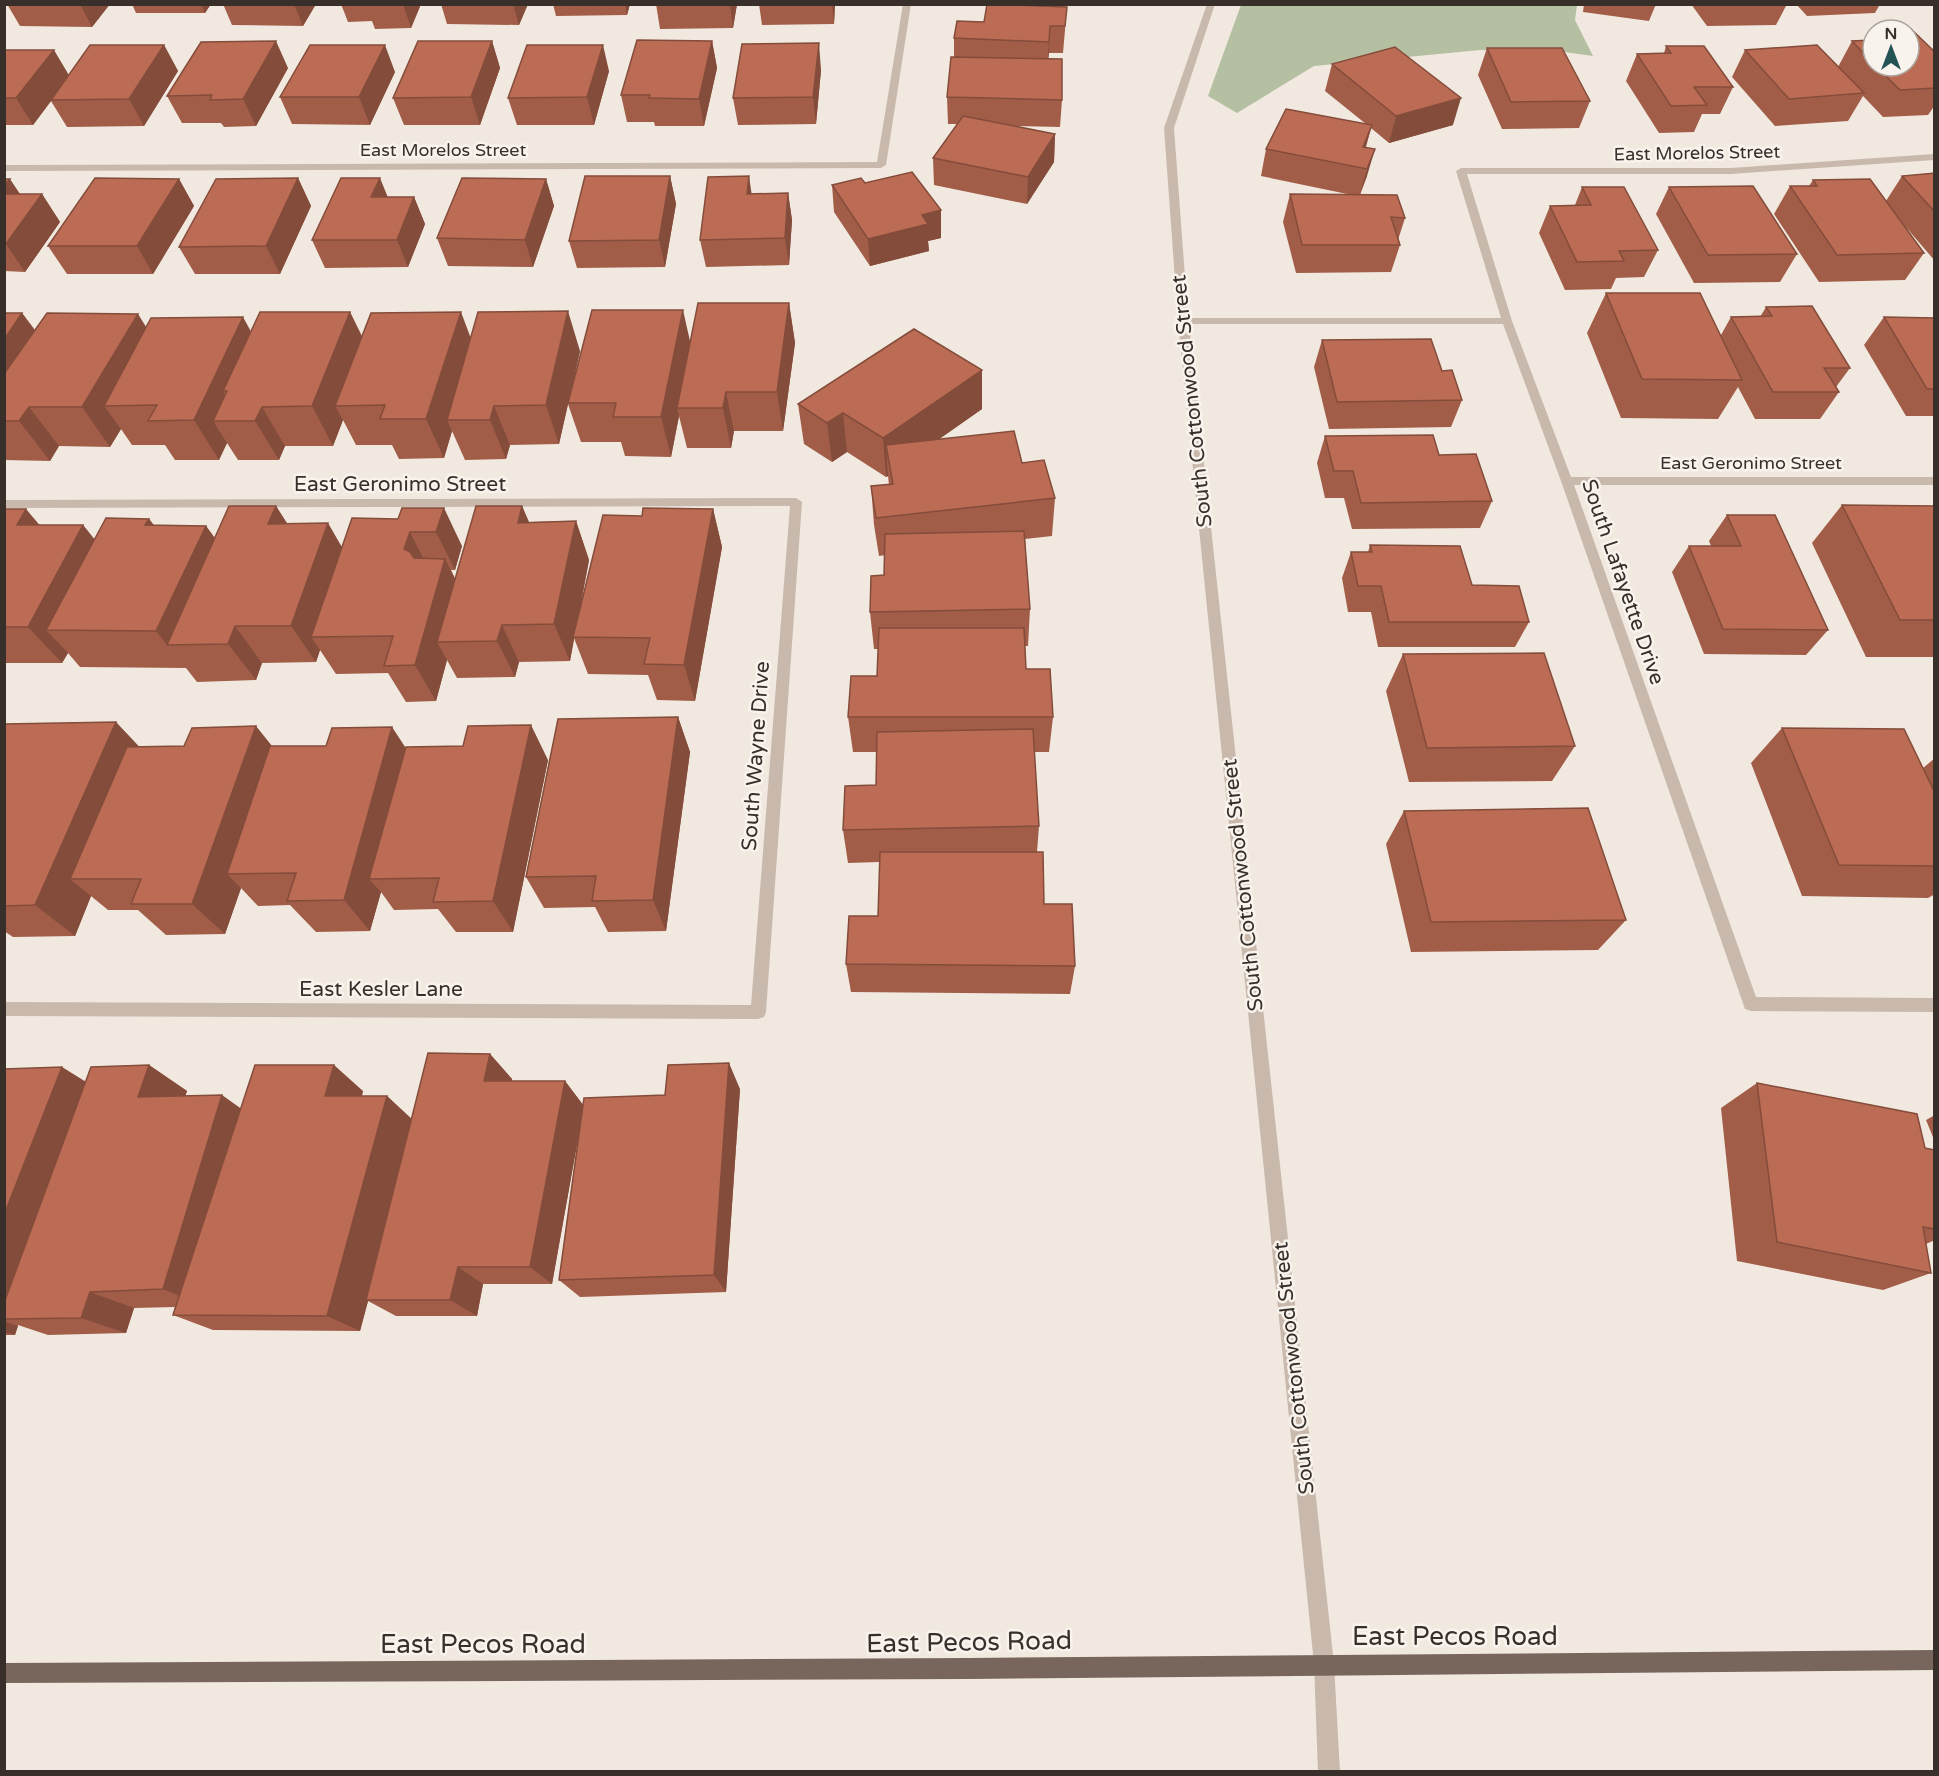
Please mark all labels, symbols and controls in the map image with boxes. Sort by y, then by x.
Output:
north arrow [1861,18,1921,78]
text: N [1885,24,1897,44]
street label: East Morelos Street [360,139,526,161]
street label: East Morelos Street [1613,141,1781,165]
street label: South Cottonwood Street [1166,274,1218,528]
street label: East Geronimo Street [1660,452,1842,474]
street label: East Geronimo Street [294,472,506,497]
street label: South Lafayette Drive [1576,476,1670,688]
street label: South Wayne Drive [737,660,775,852]
street label: South Cottonwood Street [1217,758,1269,1012]
street label: East Kesler Lane [299,977,463,1002]
street label: South Cottonwood Street [1268,1241,1320,1495]
street label: East Pecos Road [1352,1621,1558,1652]
street label: East Pecos Road [866,1625,1072,1659]
street label: East Pecos Road [380,1629,586,1660]

